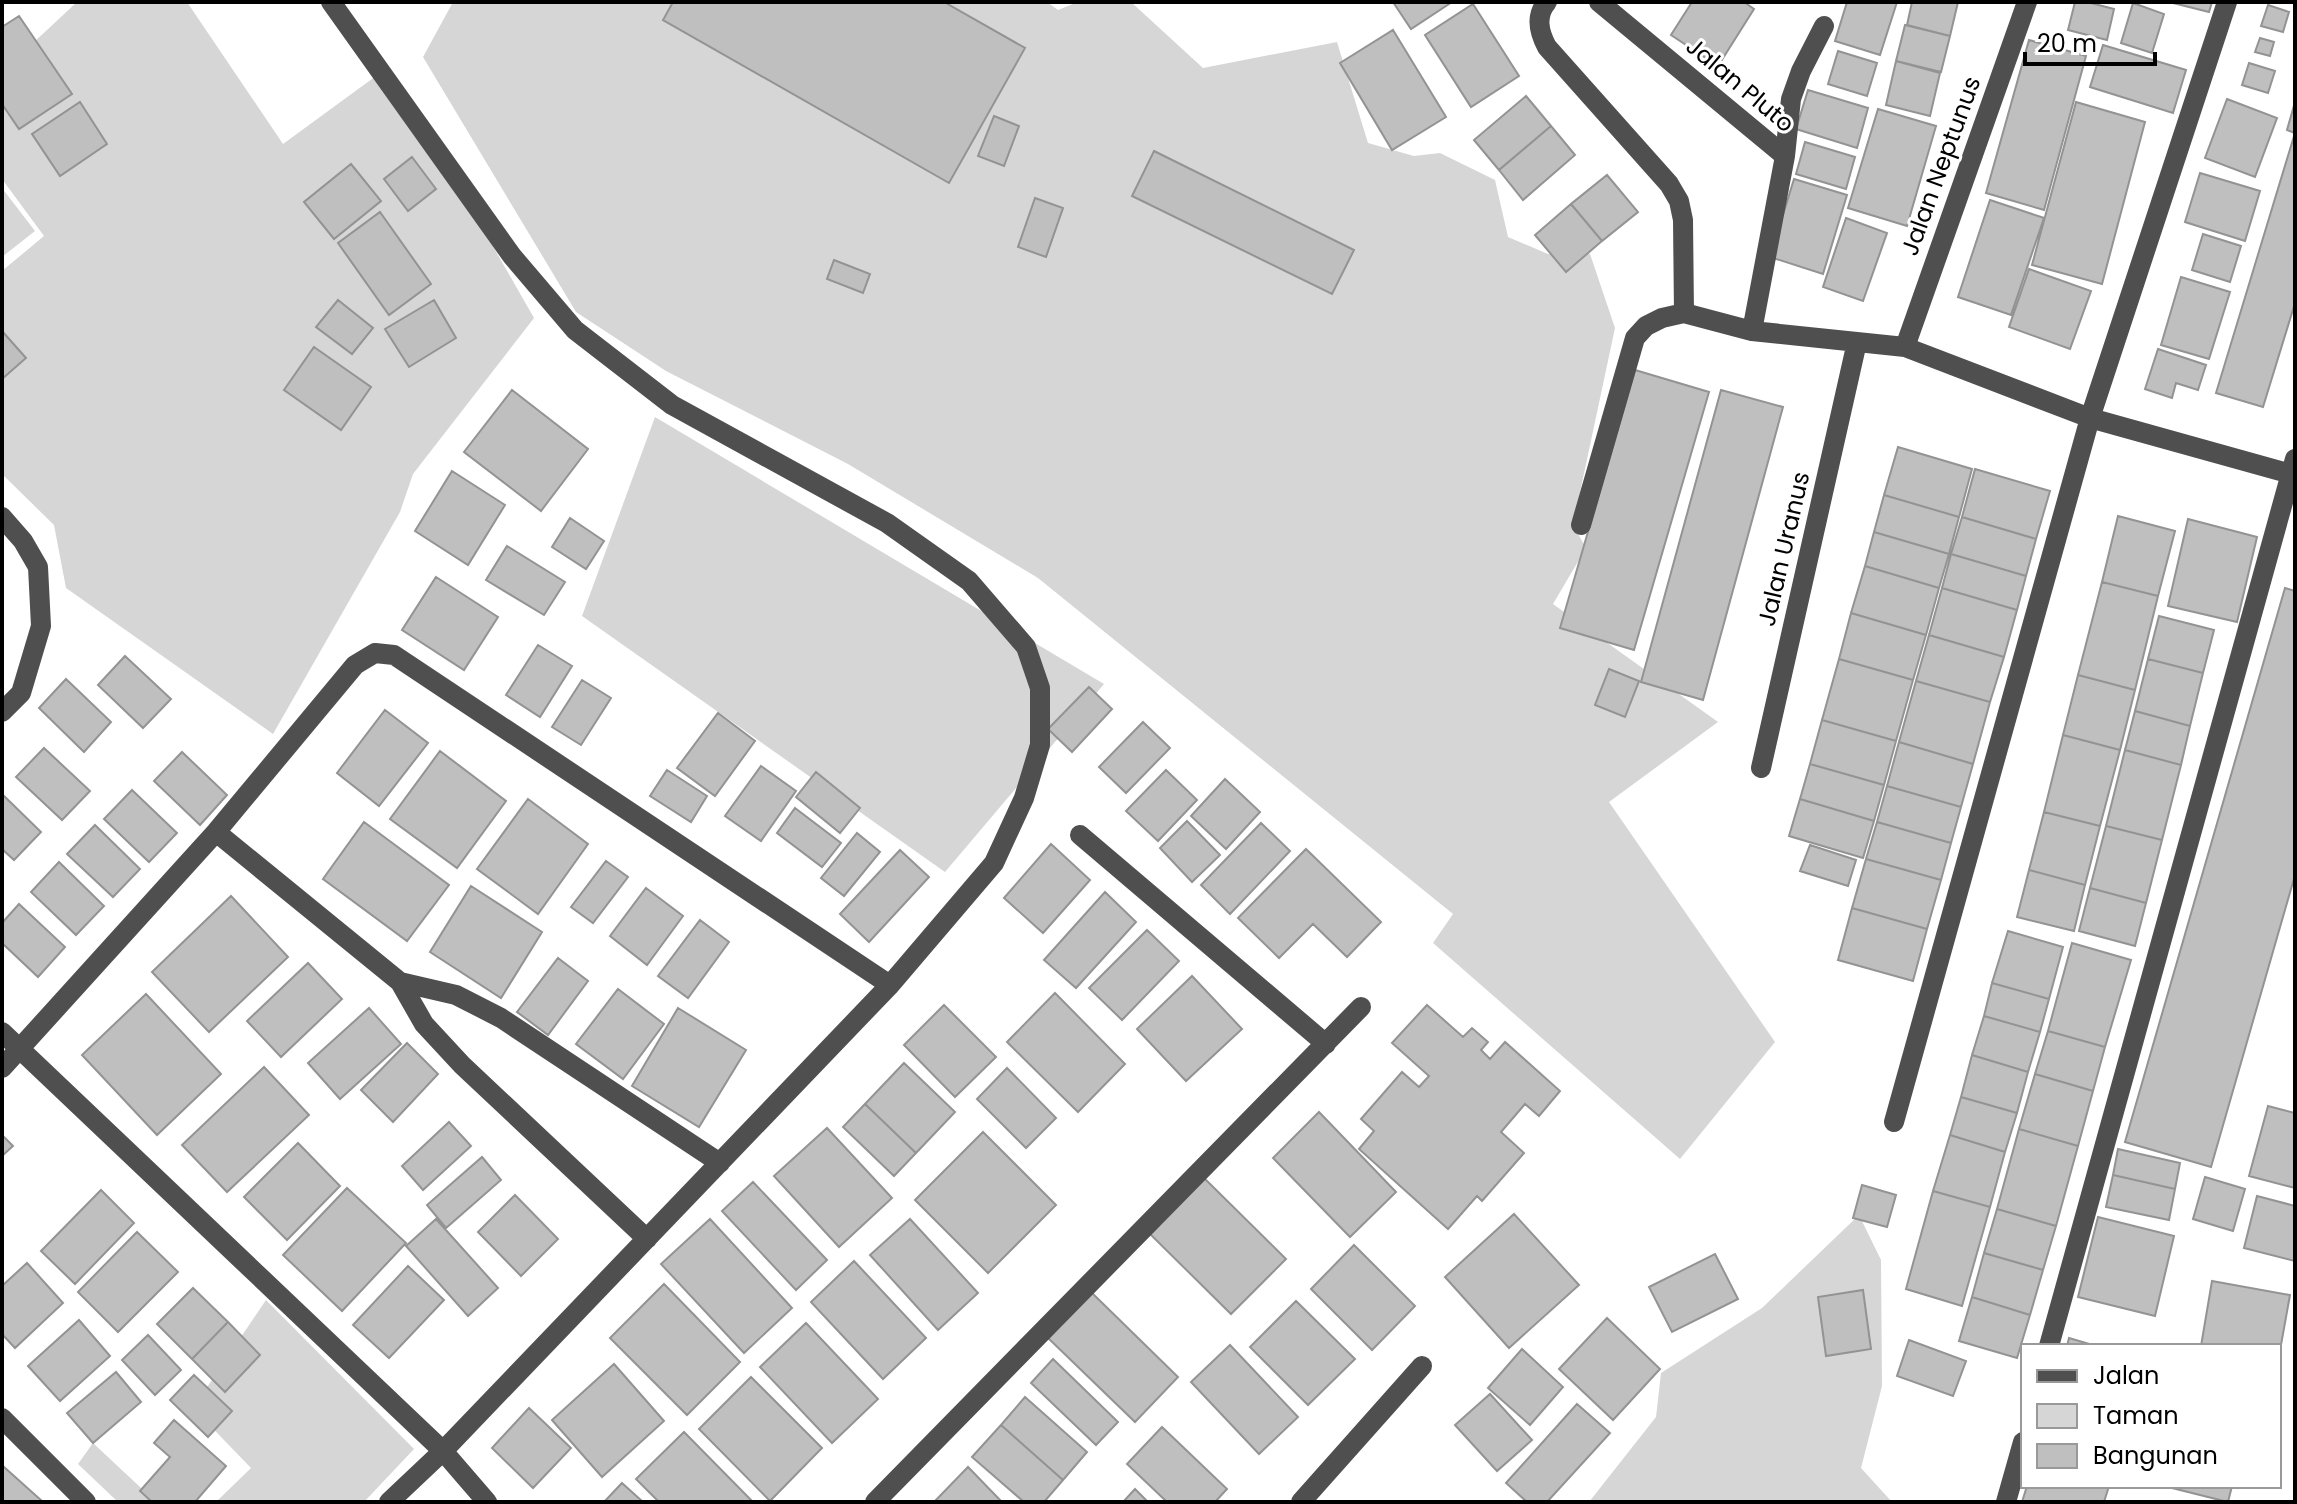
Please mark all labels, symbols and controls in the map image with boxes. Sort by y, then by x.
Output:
scale bar [2025,16,2155,66]
text: 20 m [2037,27,2097,60]
street label: Jalan Pluto [1679,30,1802,140]
street label: Jalan Neptunus [1893,72,1988,260]
street label: Jalan Uranus [1750,468,1817,629]
legend [2021,1344,2281,1488]
text: Jalan [2093,1359,2159,1392]
text: Taman [2093,1399,2179,1432]
text: Bangunan [2093,1439,2218,1472]

